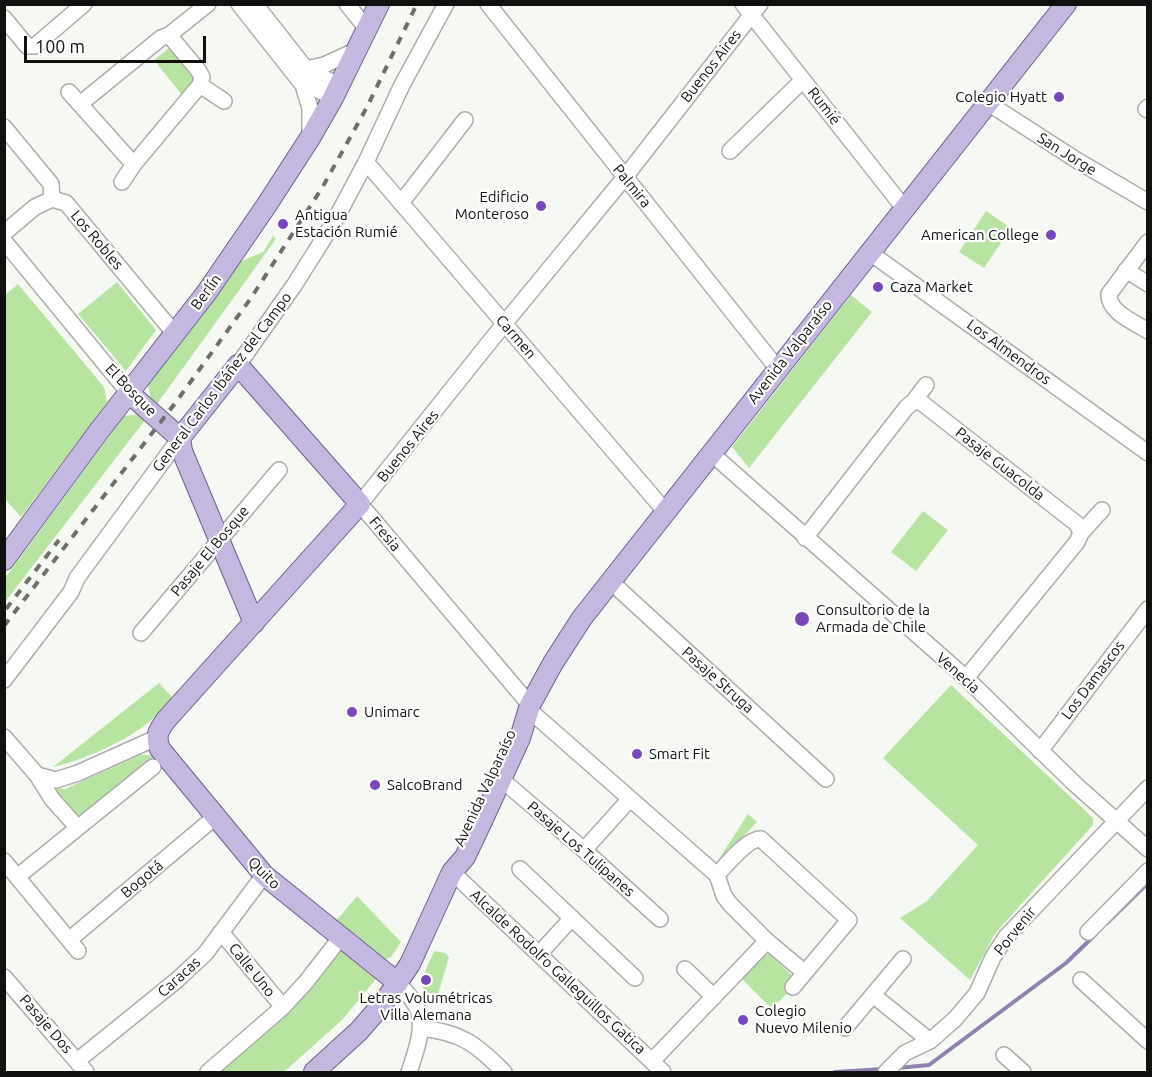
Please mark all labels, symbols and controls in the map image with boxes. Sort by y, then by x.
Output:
scale bar [27,24,208,62]
street label: Buenos Aires [677,26,745,106]
text: 100 m [35,36,85,56]
street label: Rumié [804,84,844,128]
place label: Colegio Hyatt [955,88,1047,106]
marker: Colegio Hyatt [1052,90,1066,104]
street label: San Jorge [1034,129,1100,179]
street label: Palmira [609,161,655,211]
place label: Edificio Monteroso [455,188,529,223]
marker: Edificio Monteroso [534,199,548,213]
place label: Antigua Estación Rumié [295,206,398,241]
street label: Los Robles [67,207,127,273]
marker: Antigua Estación Rumié [276,217,290,231]
place label: American College [921,226,1039,244]
marker: American College [1044,228,1058,242]
street label: Berlín [187,271,225,313]
place label: Caza Market [890,278,973,296]
marker: Caza Market [871,280,885,294]
street label: General Carlos Ibáñez del Campo [148,289,296,475]
street label: Avenida Valparaíso [744,296,836,408]
street label: Carmen [492,311,540,363]
street label: Los Almendros [963,315,1055,389]
street label: El Bosque [102,360,160,420]
street label: Buenos Aires [373,406,443,486]
street label: Pasaje Guacolda [952,424,1048,504]
street label: Pasaje El Bosque [167,502,253,600]
street label: Fresia [365,513,405,555]
place label: Consultorio de la Armada de Chile [816,601,930,636]
marker: Consultorio de la Armada de Chile [793,610,811,628]
street label: Los Damascos [1058,637,1128,723]
street label: Pasaje Struga [678,643,758,717]
street label: Venecia [932,649,984,697]
place label: Unimarc [364,703,420,721]
marker: Unimarc [345,705,359,719]
street label: Avenida Valparaíso [450,727,520,849]
place label: Smart Fit [649,745,710,763]
marker: Smart Fit [630,747,644,761]
place label: SalcoBrand [387,776,462,794]
marker: SalcoBrand [368,778,382,792]
street label: Pasaje Los Tulipanes [524,797,638,901]
street label: Quito [244,853,284,893]
street label: Bogotá [117,856,167,902]
street label: Alcalde Rodolfo Galleguillos Gatica [467,886,649,1058]
street label: Porvenir [990,903,1040,959]
street label: Calle Uno [225,939,279,1001]
street label: Caracas [154,953,204,1001]
marker: Letras Volumétricas Villa Alemana [419,973,433,987]
place label: Letras Volumétricas Villa Alemana [360,989,492,1024]
street label: Pasaje Dos [16,991,76,1057]
place label: Colegio Nuevo Milenio [755,1002,852,1037]
marker: Colegio Nuevo Milenio [736,1013,750,1027]

